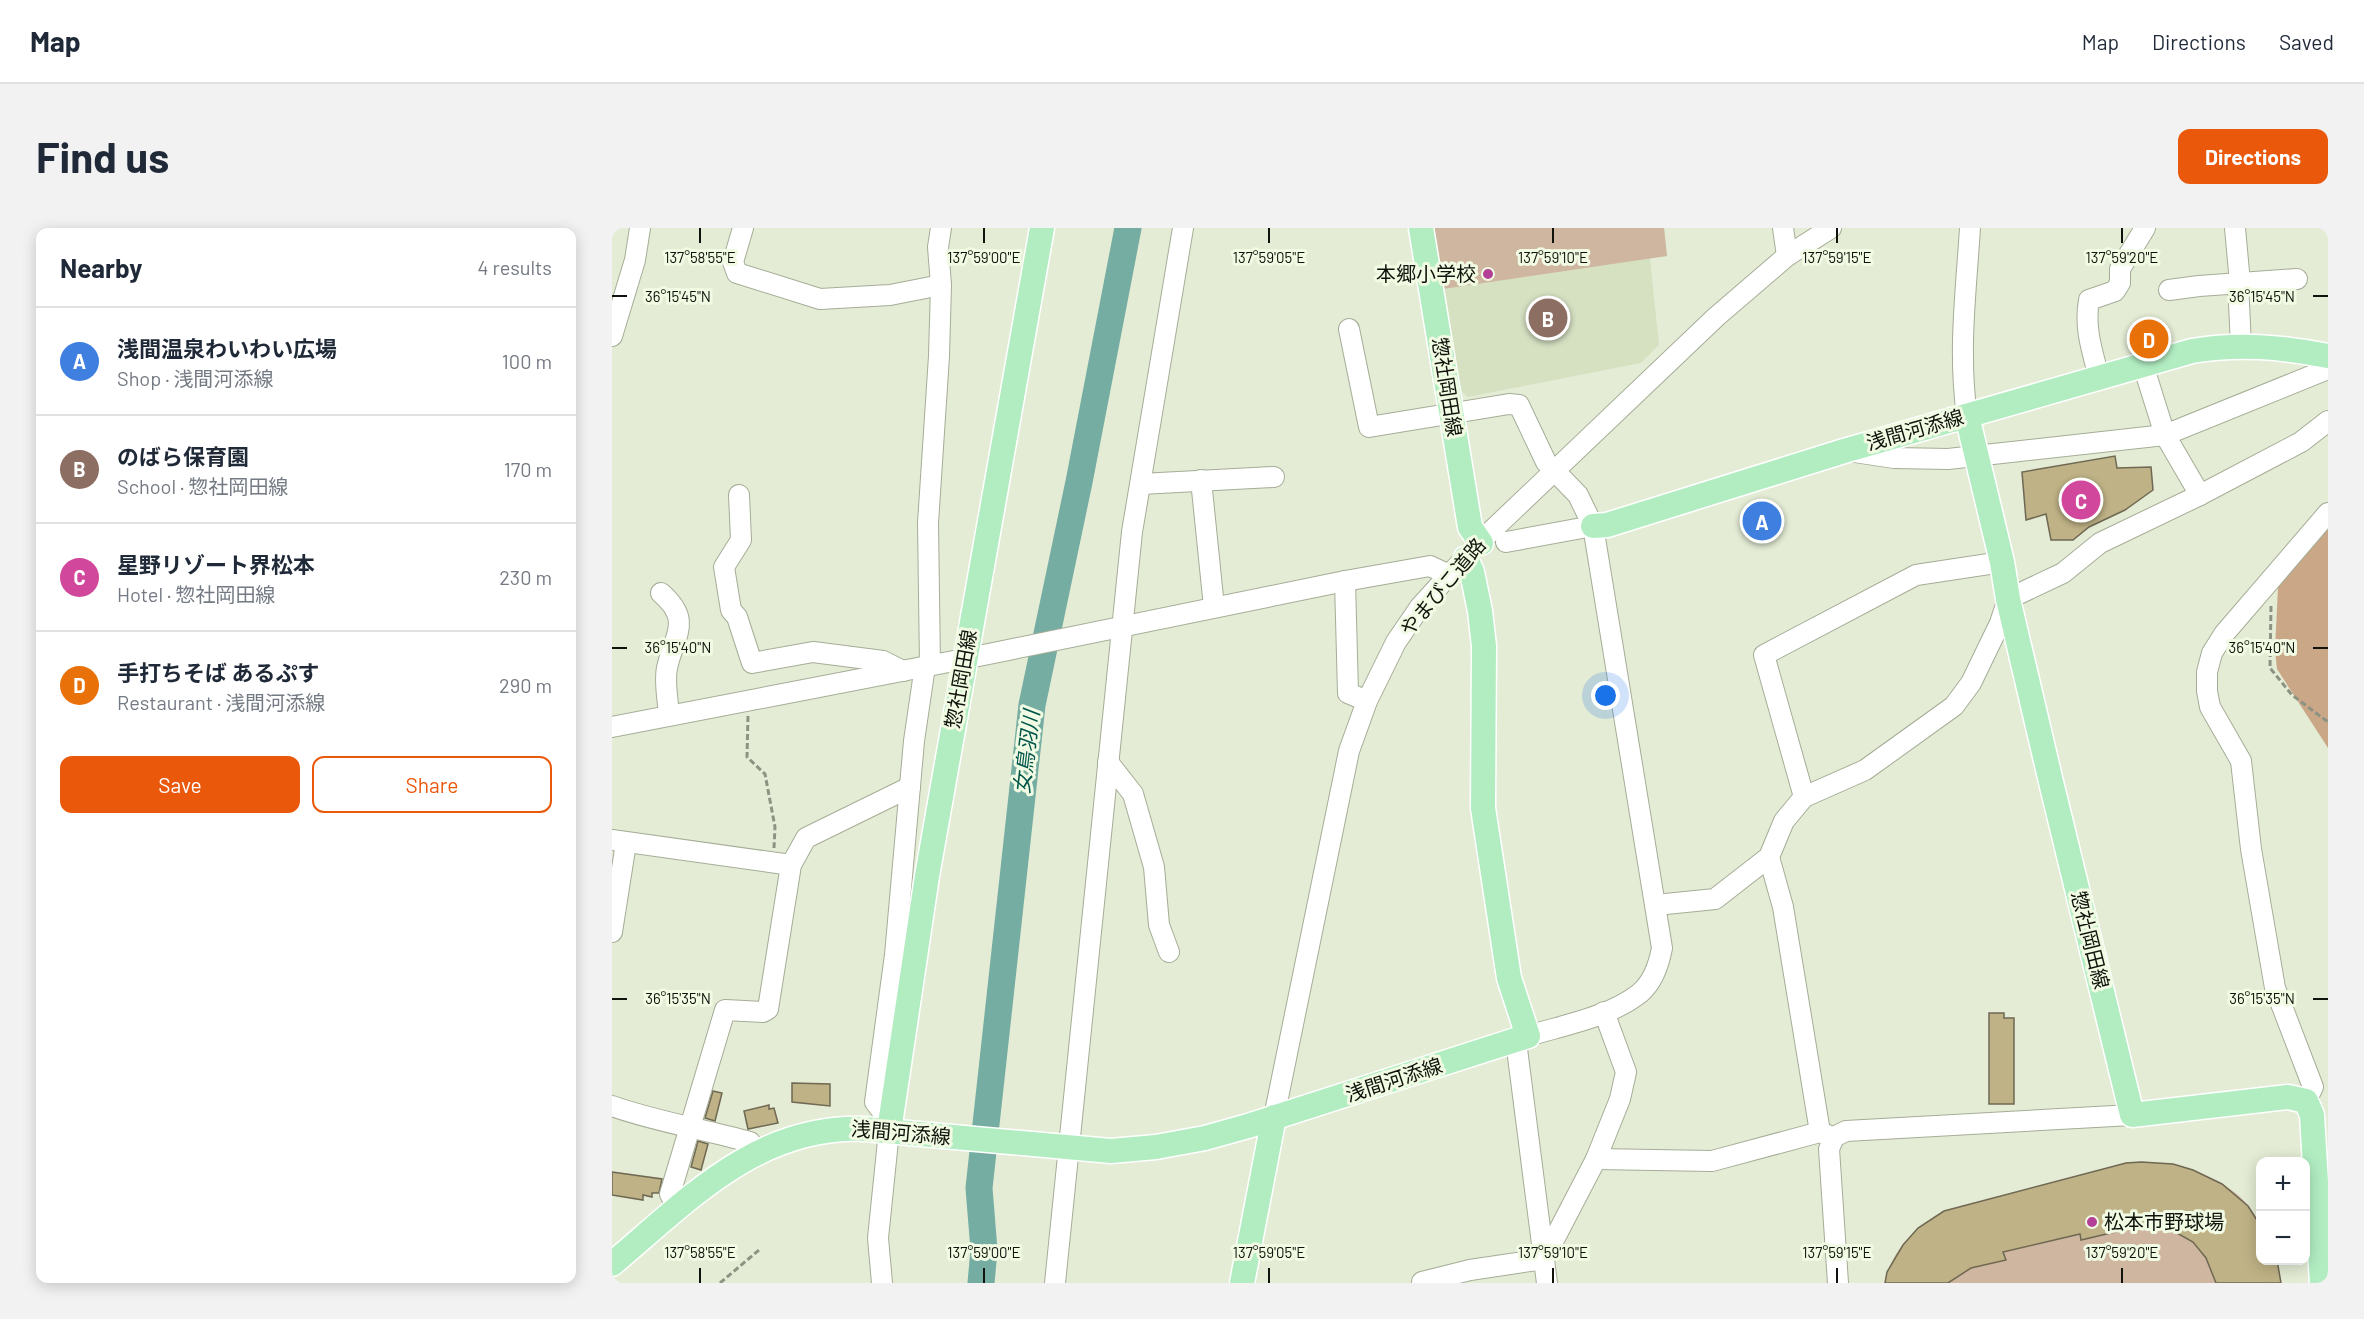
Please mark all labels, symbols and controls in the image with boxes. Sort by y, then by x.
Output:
text: Map [30,24,81,58]
text: Map [2082,29,2119,54]
text: Directions [2152,29,2246,54]
text: Saved [2279,29,2334,54]
button: Directions [2178,129,2328,184]
text: Find us [36,131,169,181]
text: 137°58'55"E [664,248,736,266]
text: 137°59'00"E [947,248,1021,266]
text: 137°59'05"E [1233,248,1305,266]
text: 137°59'10"E [1518,248,1588,266]
text: 137°59'15"E [1802,248,1872,266]
text: 137°59'20"E [2086,248,2158,266]
text: Nearby [60,252,142,283]
text: 4 results [477,255,552,279]
place label: 本郷小学校 [1376,261,1476,285]
marker: 本郷小学校 [1481,267,1495,281]
text: 36°15'45"N [645,287,711,305]
text: 36°15'45"N [2229,287,2295,305]
pin: B [1528,296,1568,340]
pin: D [2130,316,2168,362]
text: 浅間温泉わいわい広場 [117,335,337,361]
street label: 惣社岡田線 [1428,336,1468,438]
text: A [73,349,86,373]
text: 100 m [502,349,552,373]
text: Shop · 浅間河添線 [117,366,273,390]
street label: 浅間河添線 [1863,404,1966,454]
text: のばら保育園 [117,443,249,469]
text: B [73,457,86,481]
text: 170 m [504,457,552,481]
text: School · 惣社岡田線 [117,474,288,498]
pin: C [2062,478,2100,522]
pin: A [1742,498,1782,544]
street label: やまびこ道路 [1394,533,1490,640]
text: 星野リゾート界松本 [117,551,315,577]
text: C [73,565,86,589]
text: 230 m [499,565,552,589]
text: Hotel · 惣社岡田線 [117,582,275,606]
street label: 惣社岡田線 [940,628,981,730]
text: 36°15'40"N [645,638,711,656]
text: 36°15'40"N [2229,638,2295,656]
text: 手打ちそば あるぷす [117,659,319,685]
text: D [73,673,86,697]
text: 290 m [499,673,552,697]
your location [1591,681,1620,710]
text: Restaurant · 浅間河添線 [117,690,325,714]
water label: 女鳥羽川 [1008,707,1043,795]
button: Save [60,756,300,813]
button: Share [312,756,552,813]
street label: 惣社岡田線 [2067,888,2115,991]
text: 36°15'35"N [645,989,711,1007]
text: 36°15'35"N [2229,989,2295,1007]
street label: 浅間河添線 [1342,1052,1445,1106]
street label: 浅間河添線 [850,1116,952,1148]
map controls [2256,1157,2310,1265]
button: + [2256,1157,2310,1211]
place label: 松本市野球場 [2104,1209,2224,1233]
button: − [2256,1211,2310,1265]
marker: 松本市野球場 [2085,1215,2099,1229]
text: 137°58'55"E [664,1243,736,1261]
text: 137°59'00"E [947,1243,1021,1261]
text: 137°59'05"E [1233,1243,1305,1261]
text: 137°59'10"E [1518,1243,1588,1261]
text: 137°59'15"E [1802,1243,1872,1261]
text: 137°59'20"E [2086,1243,2158,1261]

